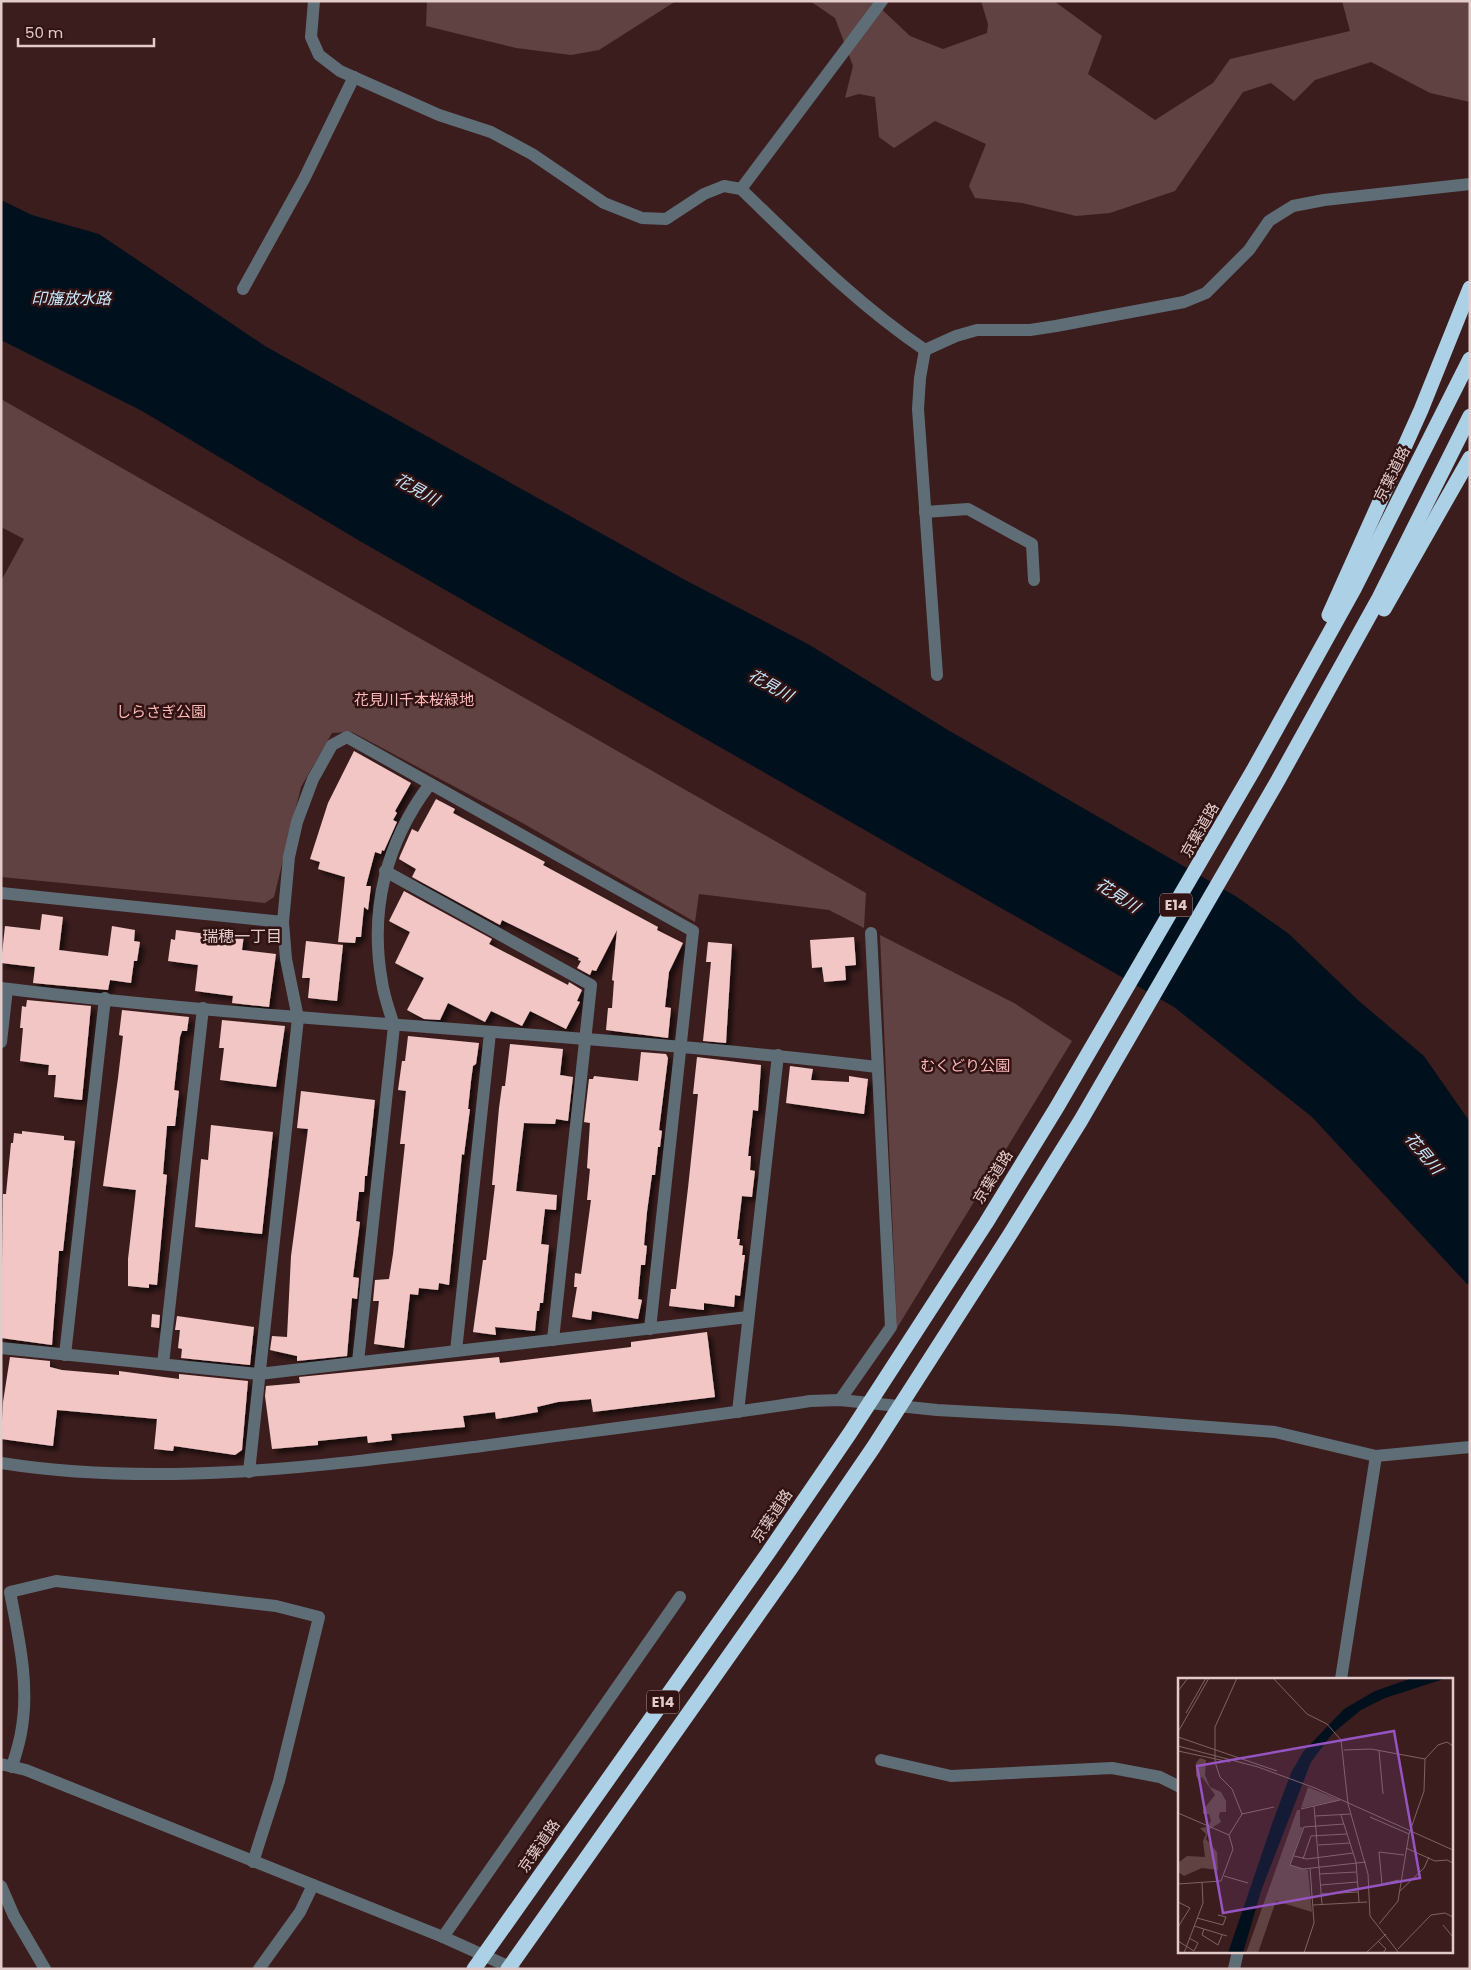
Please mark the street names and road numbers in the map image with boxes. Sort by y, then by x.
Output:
street label: 京葉道路 [1369,442,1415,505]
street label: 京葉道路 [1175,799,1224,861]
road number: E14 [1160,894,1192,916]
street label: 京葉道路 [968,1146,1017,1208]
street label: 京葉道路 [746,1485,797,1546]
road number: E14 [647,1690,679,1714]
street label: 京葉道路 [513,1815,564,1876]

